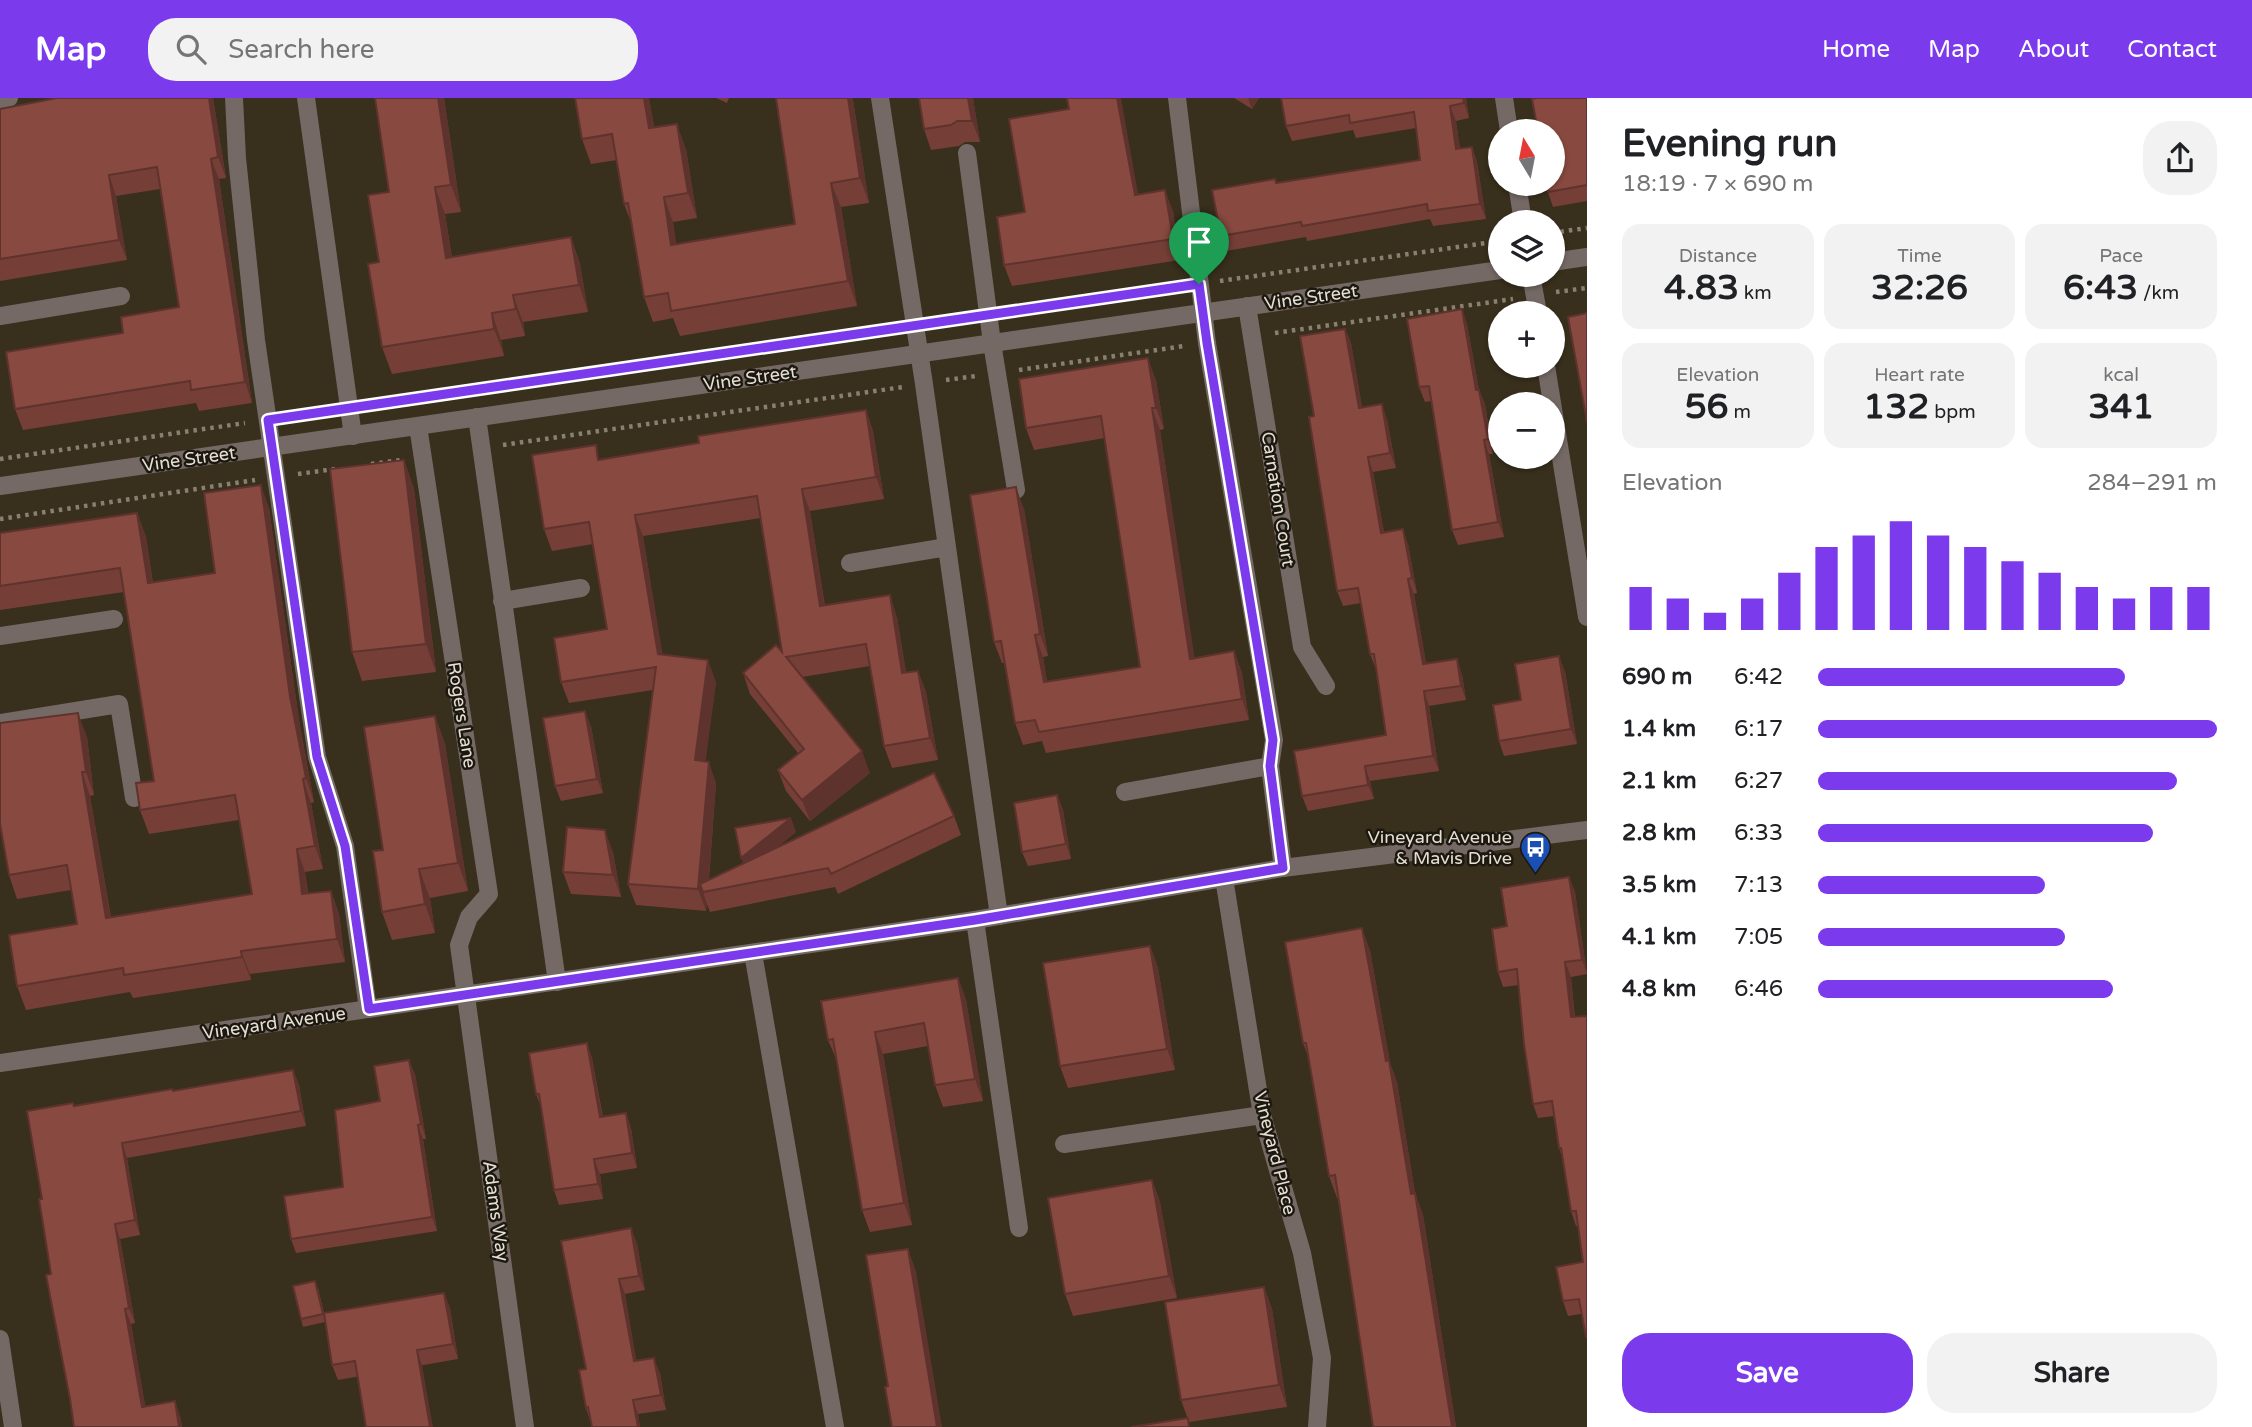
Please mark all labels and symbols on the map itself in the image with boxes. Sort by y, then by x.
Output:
north arrow [1488,119,1564,196]
pin [1169,212,1229,284]
street label: Vine Street [1263,280,1359,314]
street label: Vine Street [702,361,798,395]
street label: Carnation Court [1256,430,1300,568]
street label: Vine Street [141,442,237,476]
street label: Rogers Lane [443,660,481,770]
place label: Vineyard Avenue & Mavis Drive [1367,826,1512,869]
bus stop icon: Vineyard Avenue & Mavis Drive [1518,830,1552,874]
street label: Vineyard Avenue [201,1002,347,1044]
street label: Vineyard Place [1249,1089,1301,1217]
street label: Adams Way [478,1159,514,1263]

